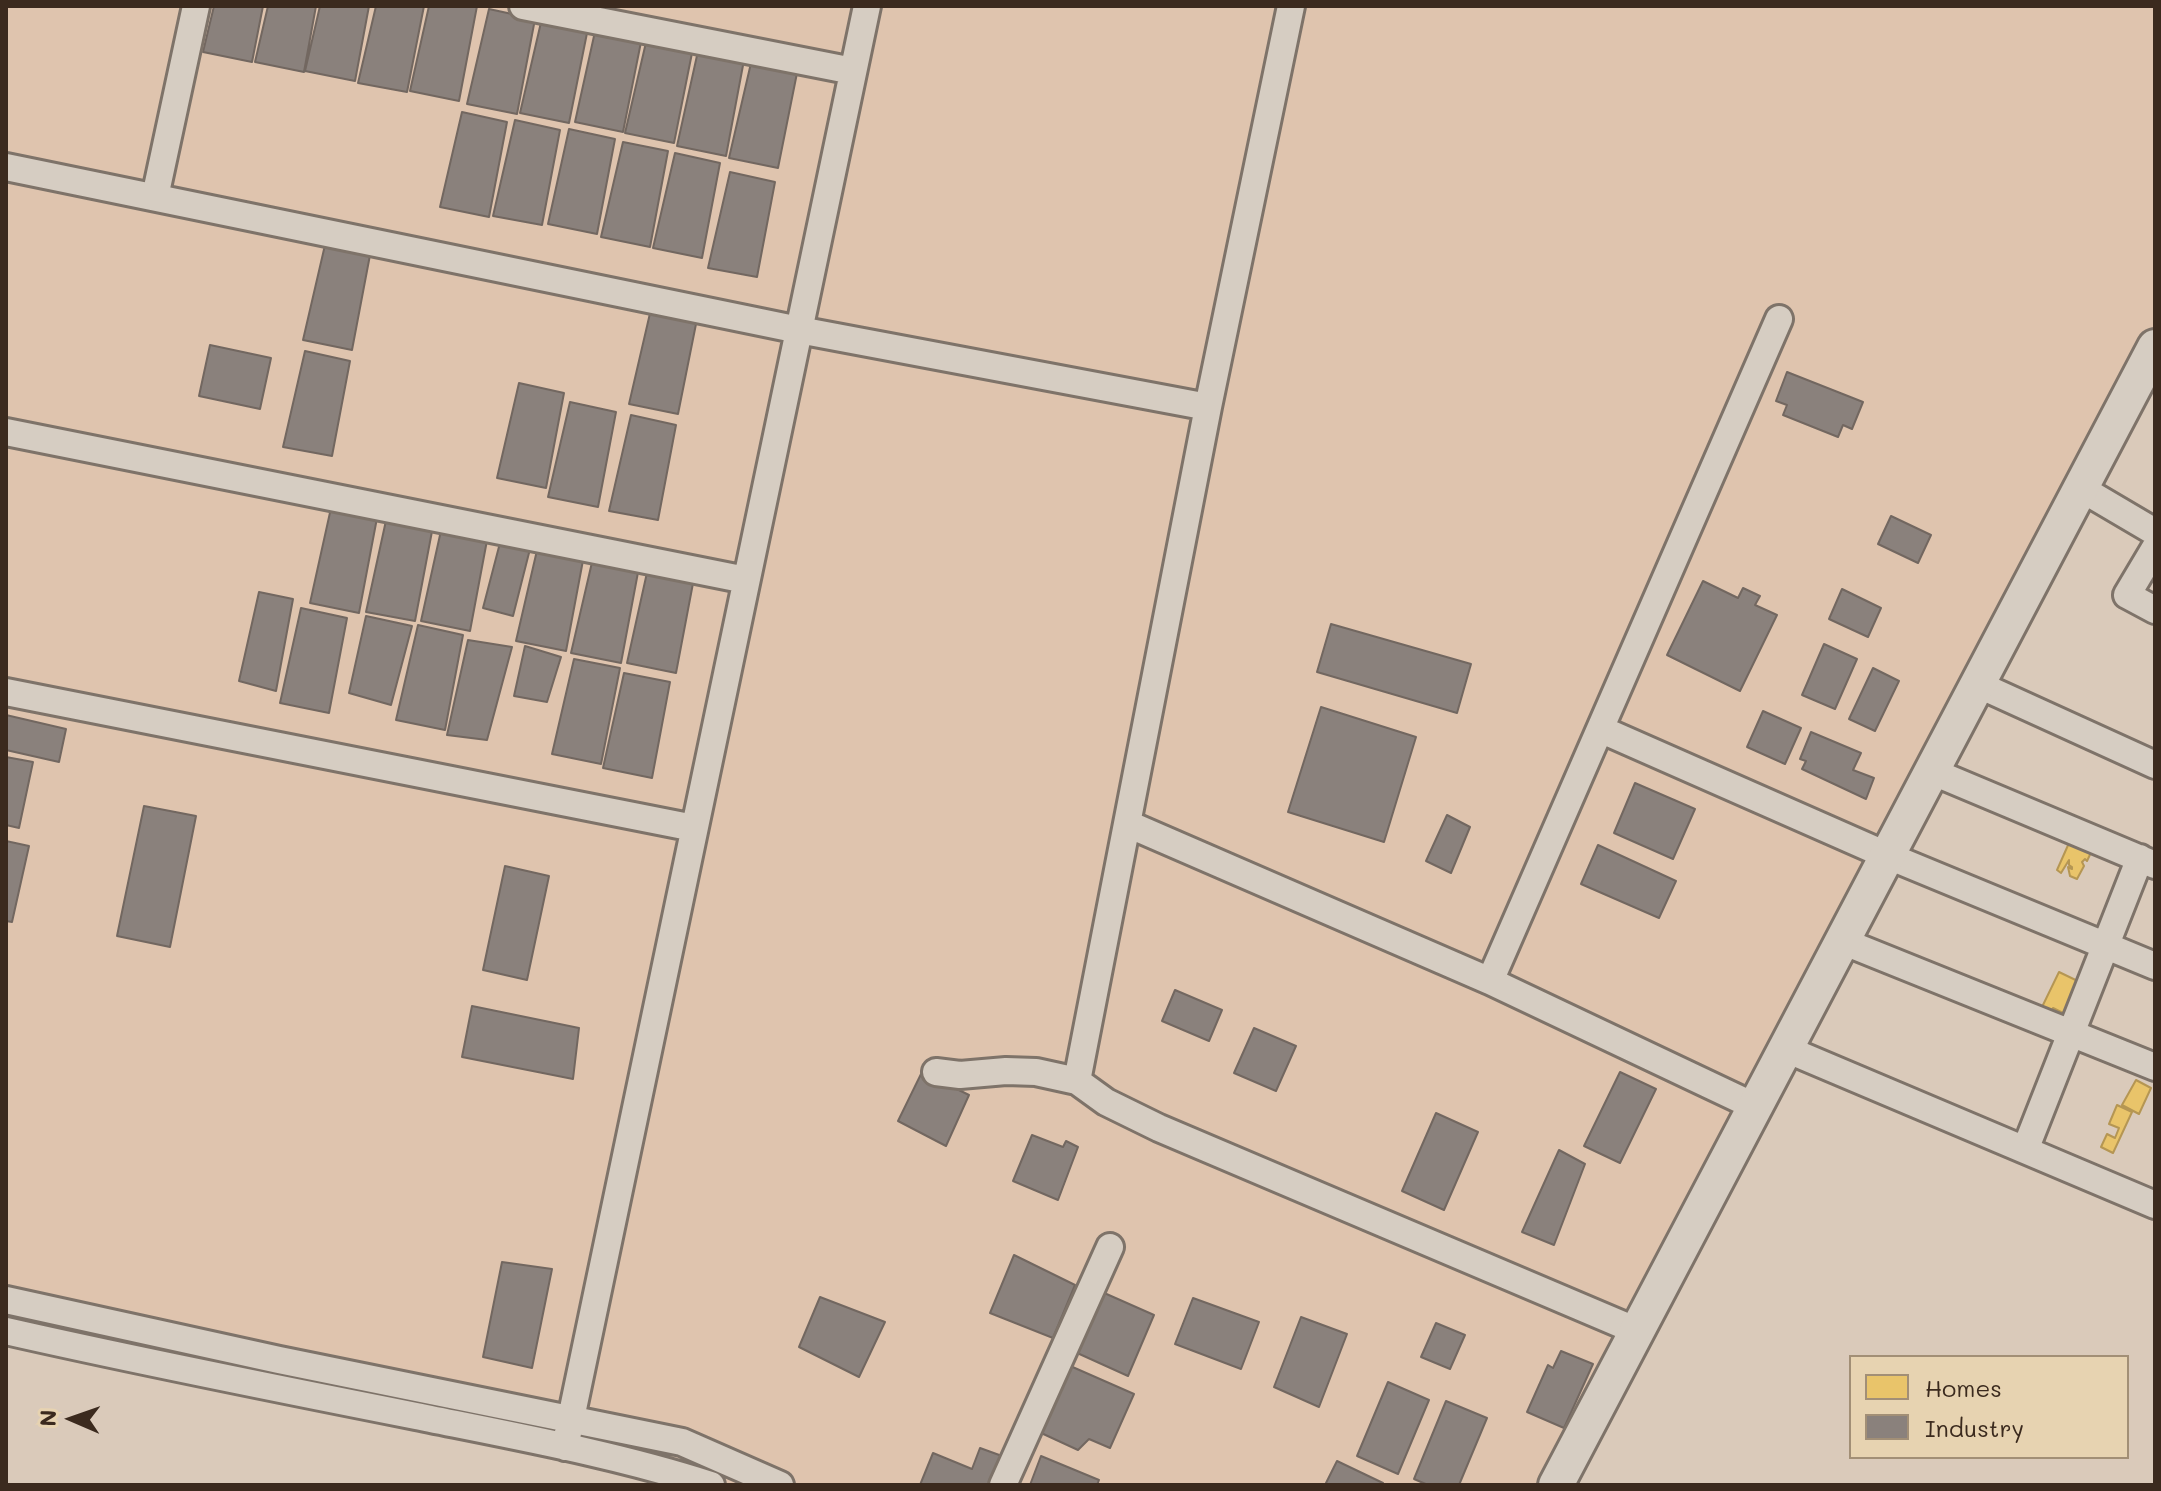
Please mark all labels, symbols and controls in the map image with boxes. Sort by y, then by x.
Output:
legend [1849,1355,2129,1459]
text: Homes [1925,1372,2002,1403]
north arrow [32,1379,112,1459]
text: N [33,1409,62,1427]
text: Industry [1925,1412,2024,1443]

